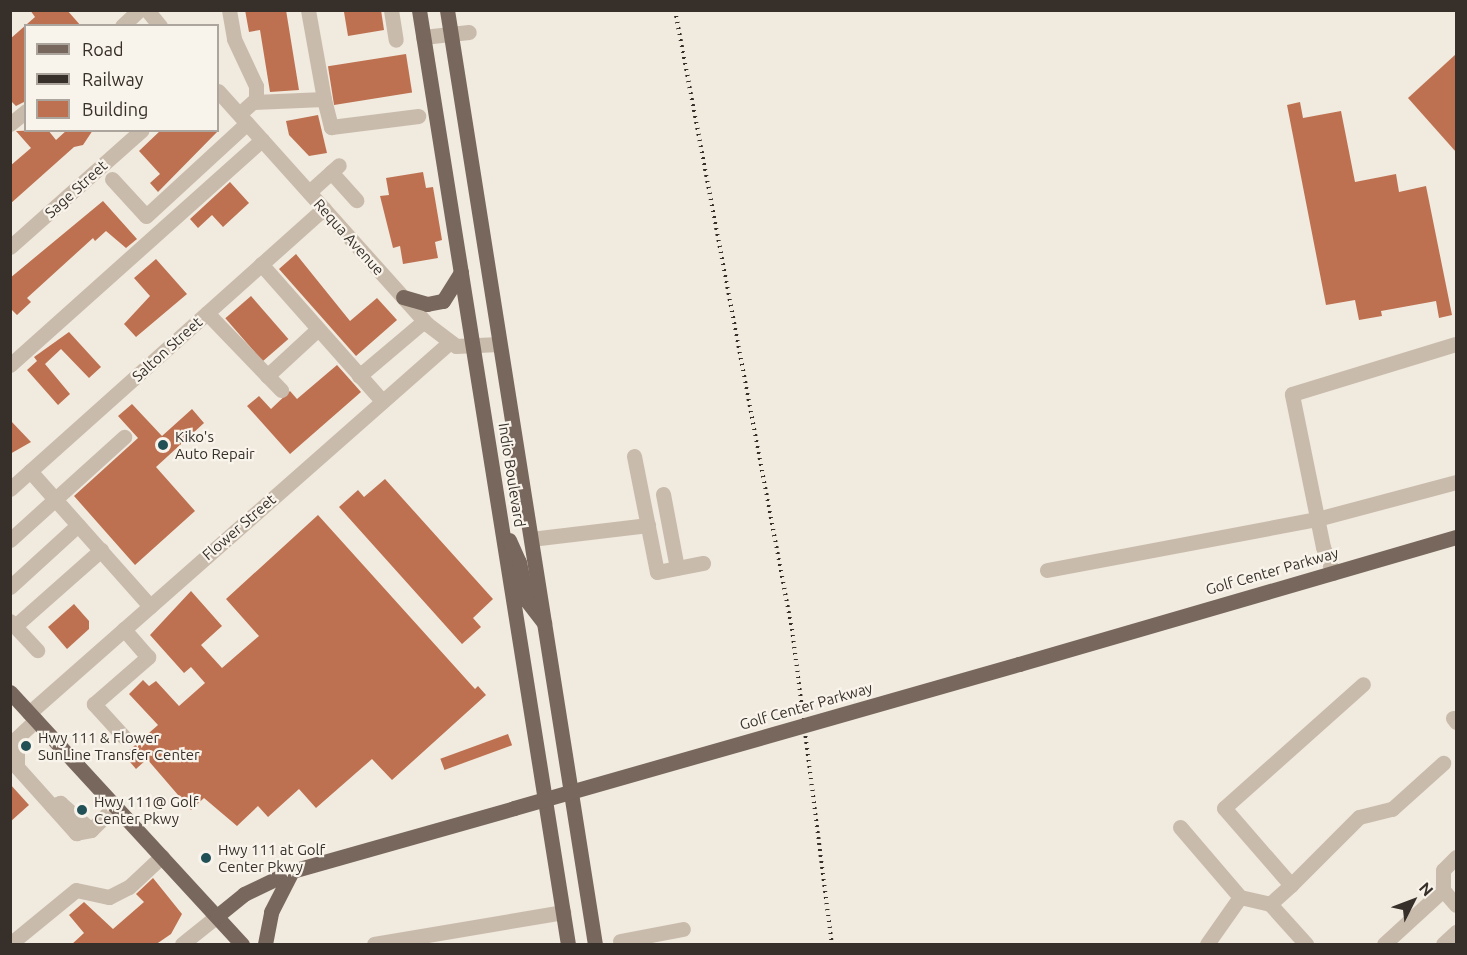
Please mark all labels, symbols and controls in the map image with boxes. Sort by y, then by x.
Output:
legend [24,24,219,132]
text: Road [82,39,124,59]
text: Railway [82,69,143,89]
text: Building [82,99,148,119]
street label: Sage Street [41,156,111,222]
street label: Requa Avenue [310,195,388,279]
street label: Salton Street [128,313,206,385]
street label: Indio Boulevard [495,421,529,529]
place label: Kiko's Auto Repair [175,427,255,462]
marker: Kiko's Auto Repair [156,438,170,452]
street label: Flower Street [199,490,279,564]
street label: Golf Center Parkway [1203,543,1341,599]
street label: Golf Center Parkway [737,678,875,734]
place label: Hwy 111 & Flower SunLine Transfer Center [38,728,200,763]
marker: Hwy 111 & Flower SunLine Transfer Center [19,739,33,753]
place label: Hwy 111@ Golf Center Pkwy [94,792,198,827]
marker: Hwy 111@ Golf Center Pkwy [75,803,89,817]
place label: Hwy 111 at Golf Center Pkwy [218,840,325,875]
marker: Hwy 111 at Golf Center Pkwy [199,851,213,865]
north arrow [1383,871,1443,931]
text: N [1416,878,1437,899]

